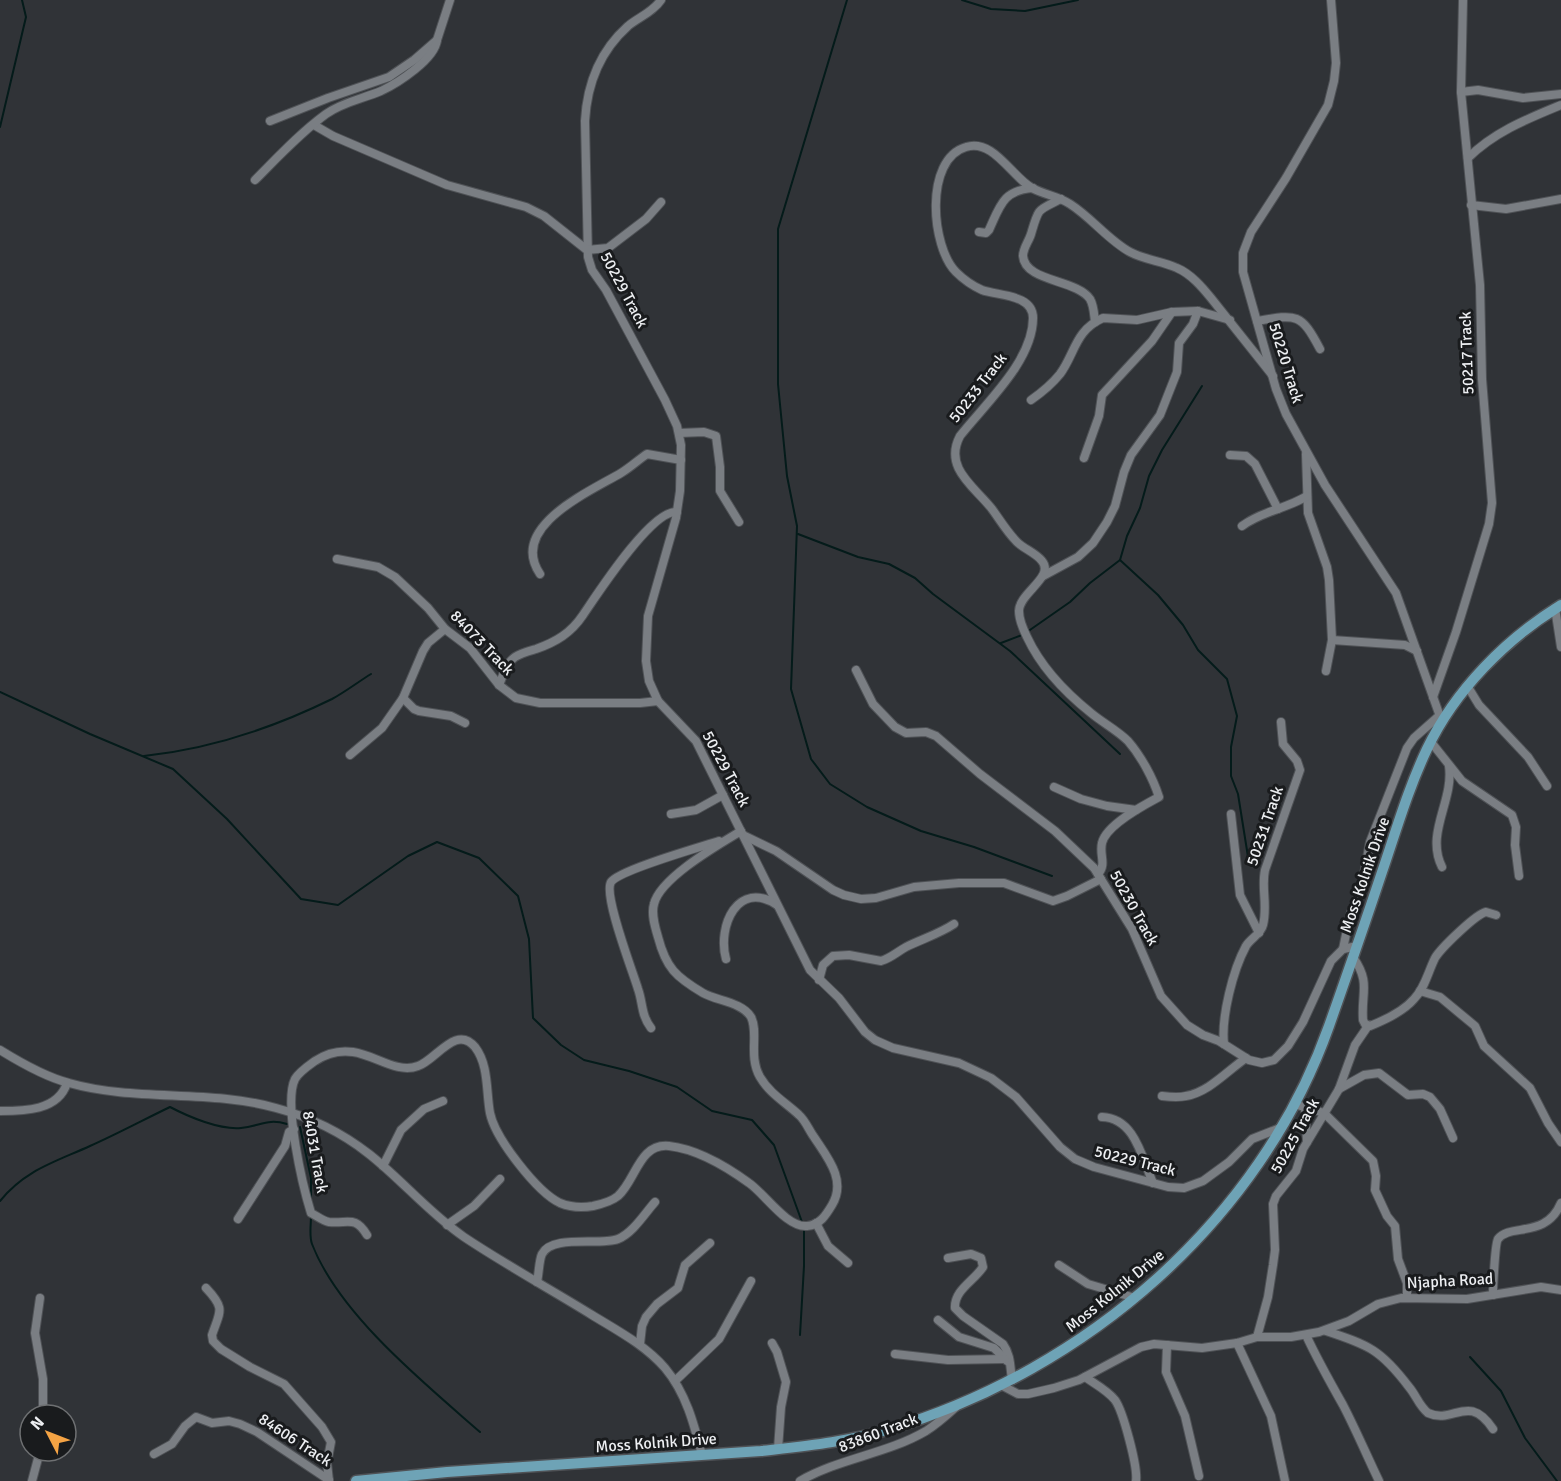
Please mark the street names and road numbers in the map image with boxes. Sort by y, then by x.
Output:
street label: 50229 Track [596,249,652,331]
street label: 50217 Track [1456,311,1478,395]
street label: 50220 Track [1264,320,1308,406]
street label: 50233 Track [945,349,1011,427]
street label: 84073 Track [446,606,518,680]
street label: 50229 Track [698,728,754,810]
street label: 50231 Track [1242,783,1288,869]
street label: Moss Kolnik Drive [1336,814,1394,936]
street label: 50230 Track [1105,867,1163,949]
street label: 50225 Track [1266,1095,1324,1177]
street label: 84031 Track [298,1109,332,1195]
street label: 50229 Track [1092,1141,1178,1181]
street label: Moss Kolnik Drive [1062,1245,1168,1337]
street label: Njapha Road [1406,1269,1494,1293]
street label: 84606 Track [255,1409,335,1471]
street label: 83860 Track [836,1409,920,1457]
street label: Moss Kolnik Drive [595,1429,717,1457]

